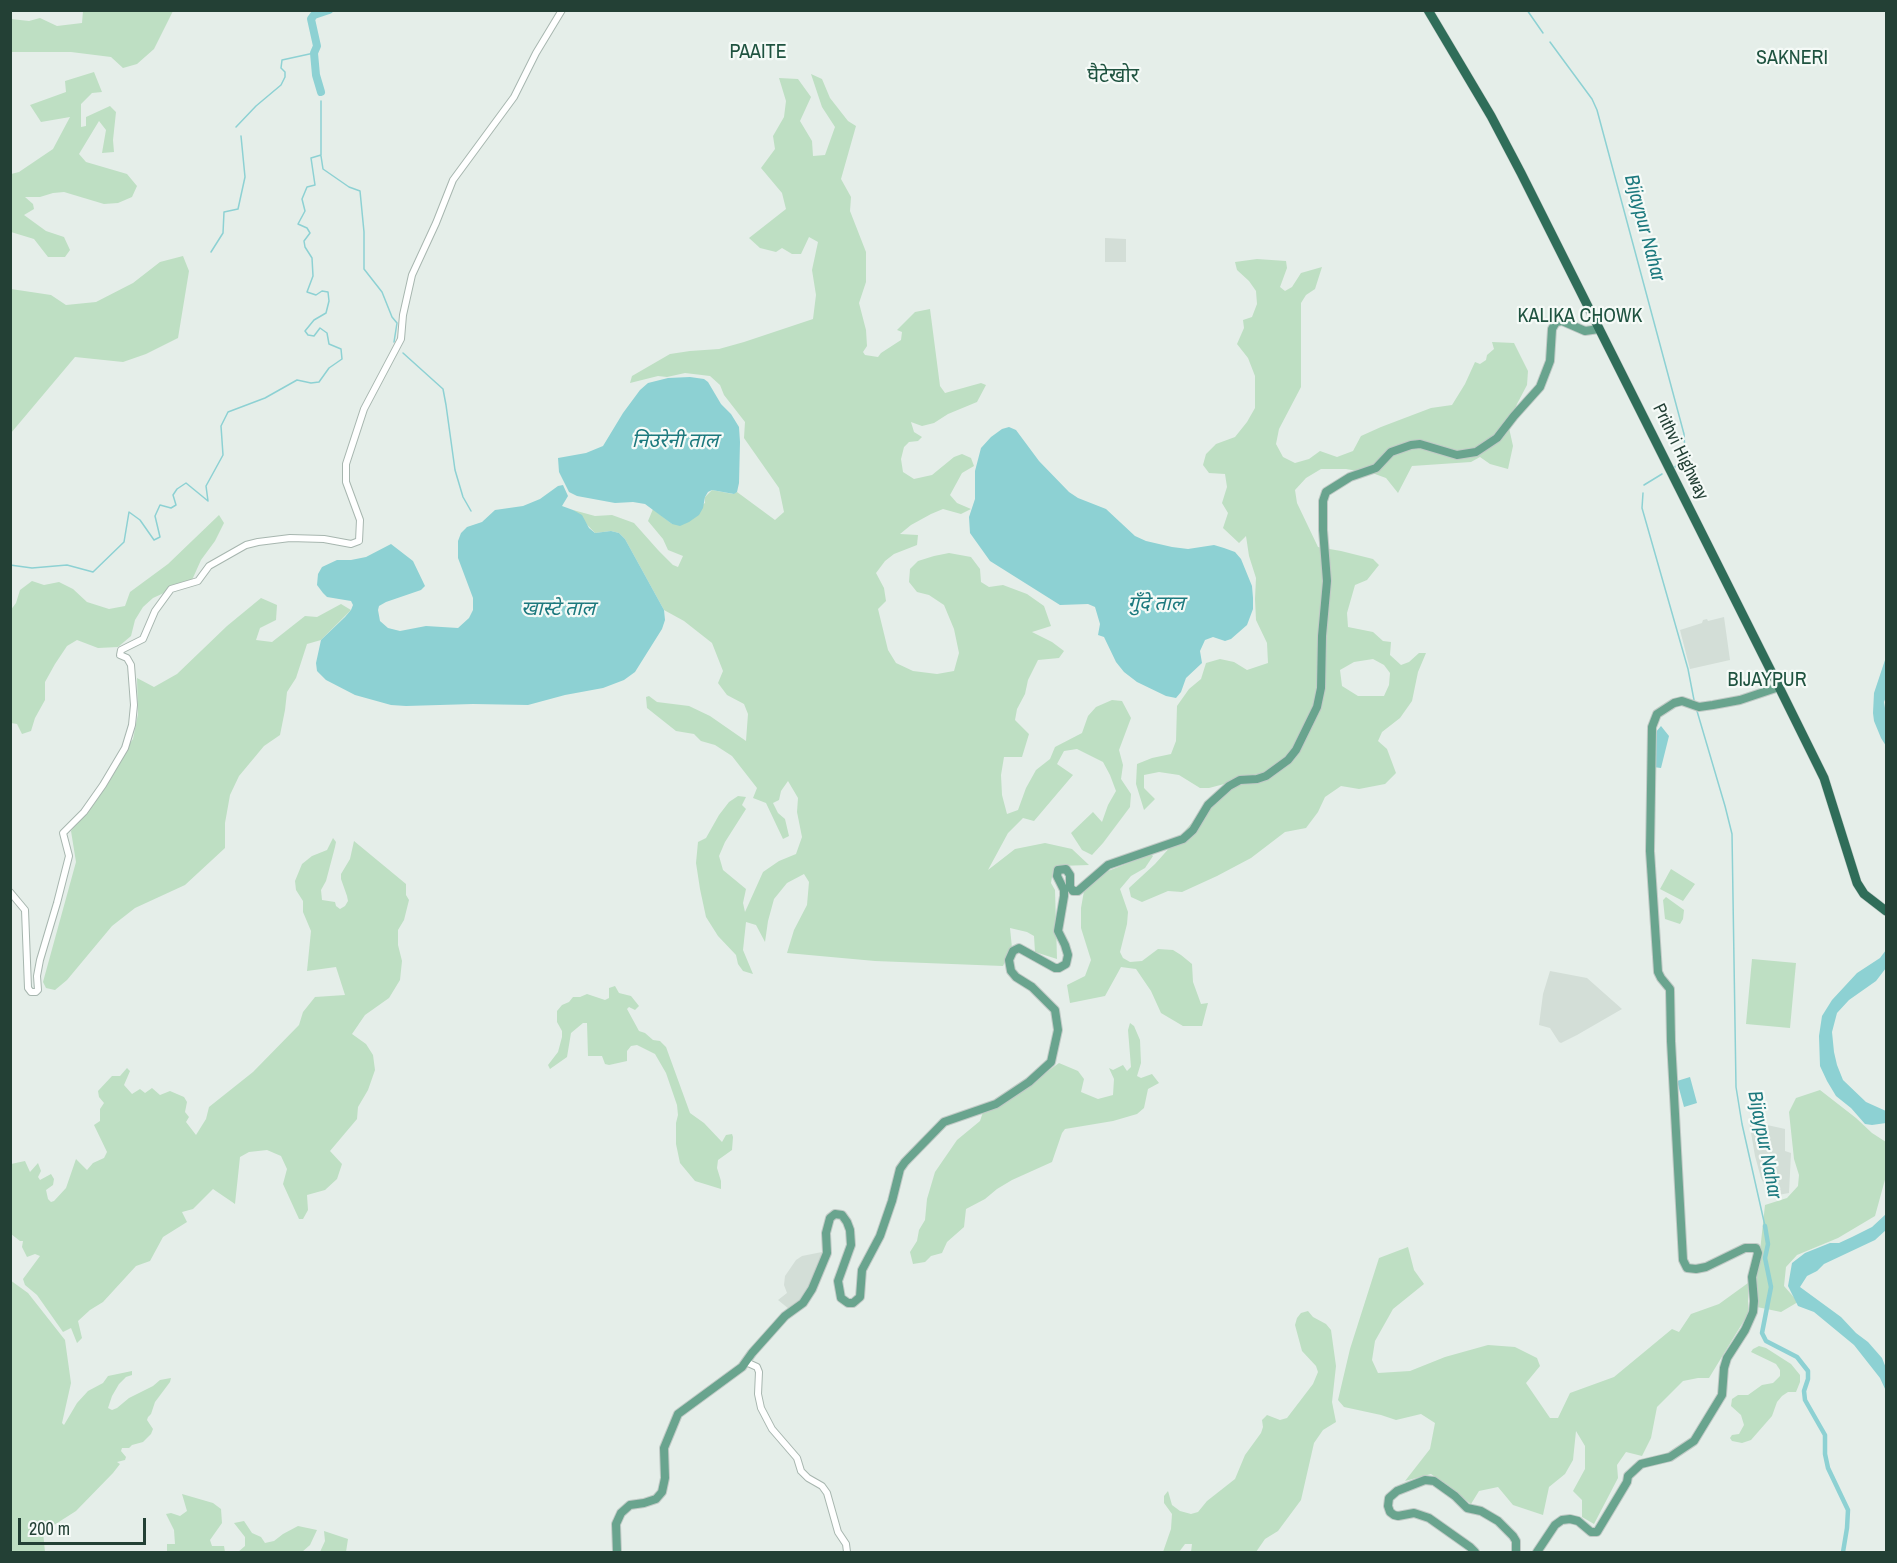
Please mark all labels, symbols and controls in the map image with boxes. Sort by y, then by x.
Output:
district label: PAAITE [725,41,791,65]
district label: SAKNERI [1751,47,1833,71]
district label: घैटेखोर [1087,65,1139,89]
water label: Bijaypur Nahar [1618,172,1670,284]
district label: KALIKA CHOWK [1509,305,1651,329]
street label: Prithvi Highway [1647,400,1713,504]
water label: निउरेनी ताल [632,430,718,454]
water label: गुँदे ताल [1128,593,1184,617]
water label: खास्टे ताल [521,598,595,622]
district label: BIJAYPUR [1722,669,1812,693]
water label: Bijaypur Nahar [1742,1089,1786,1201]
scale bar [21,1506,148,1544]
text: 200 m [29,1516,70,1541]

